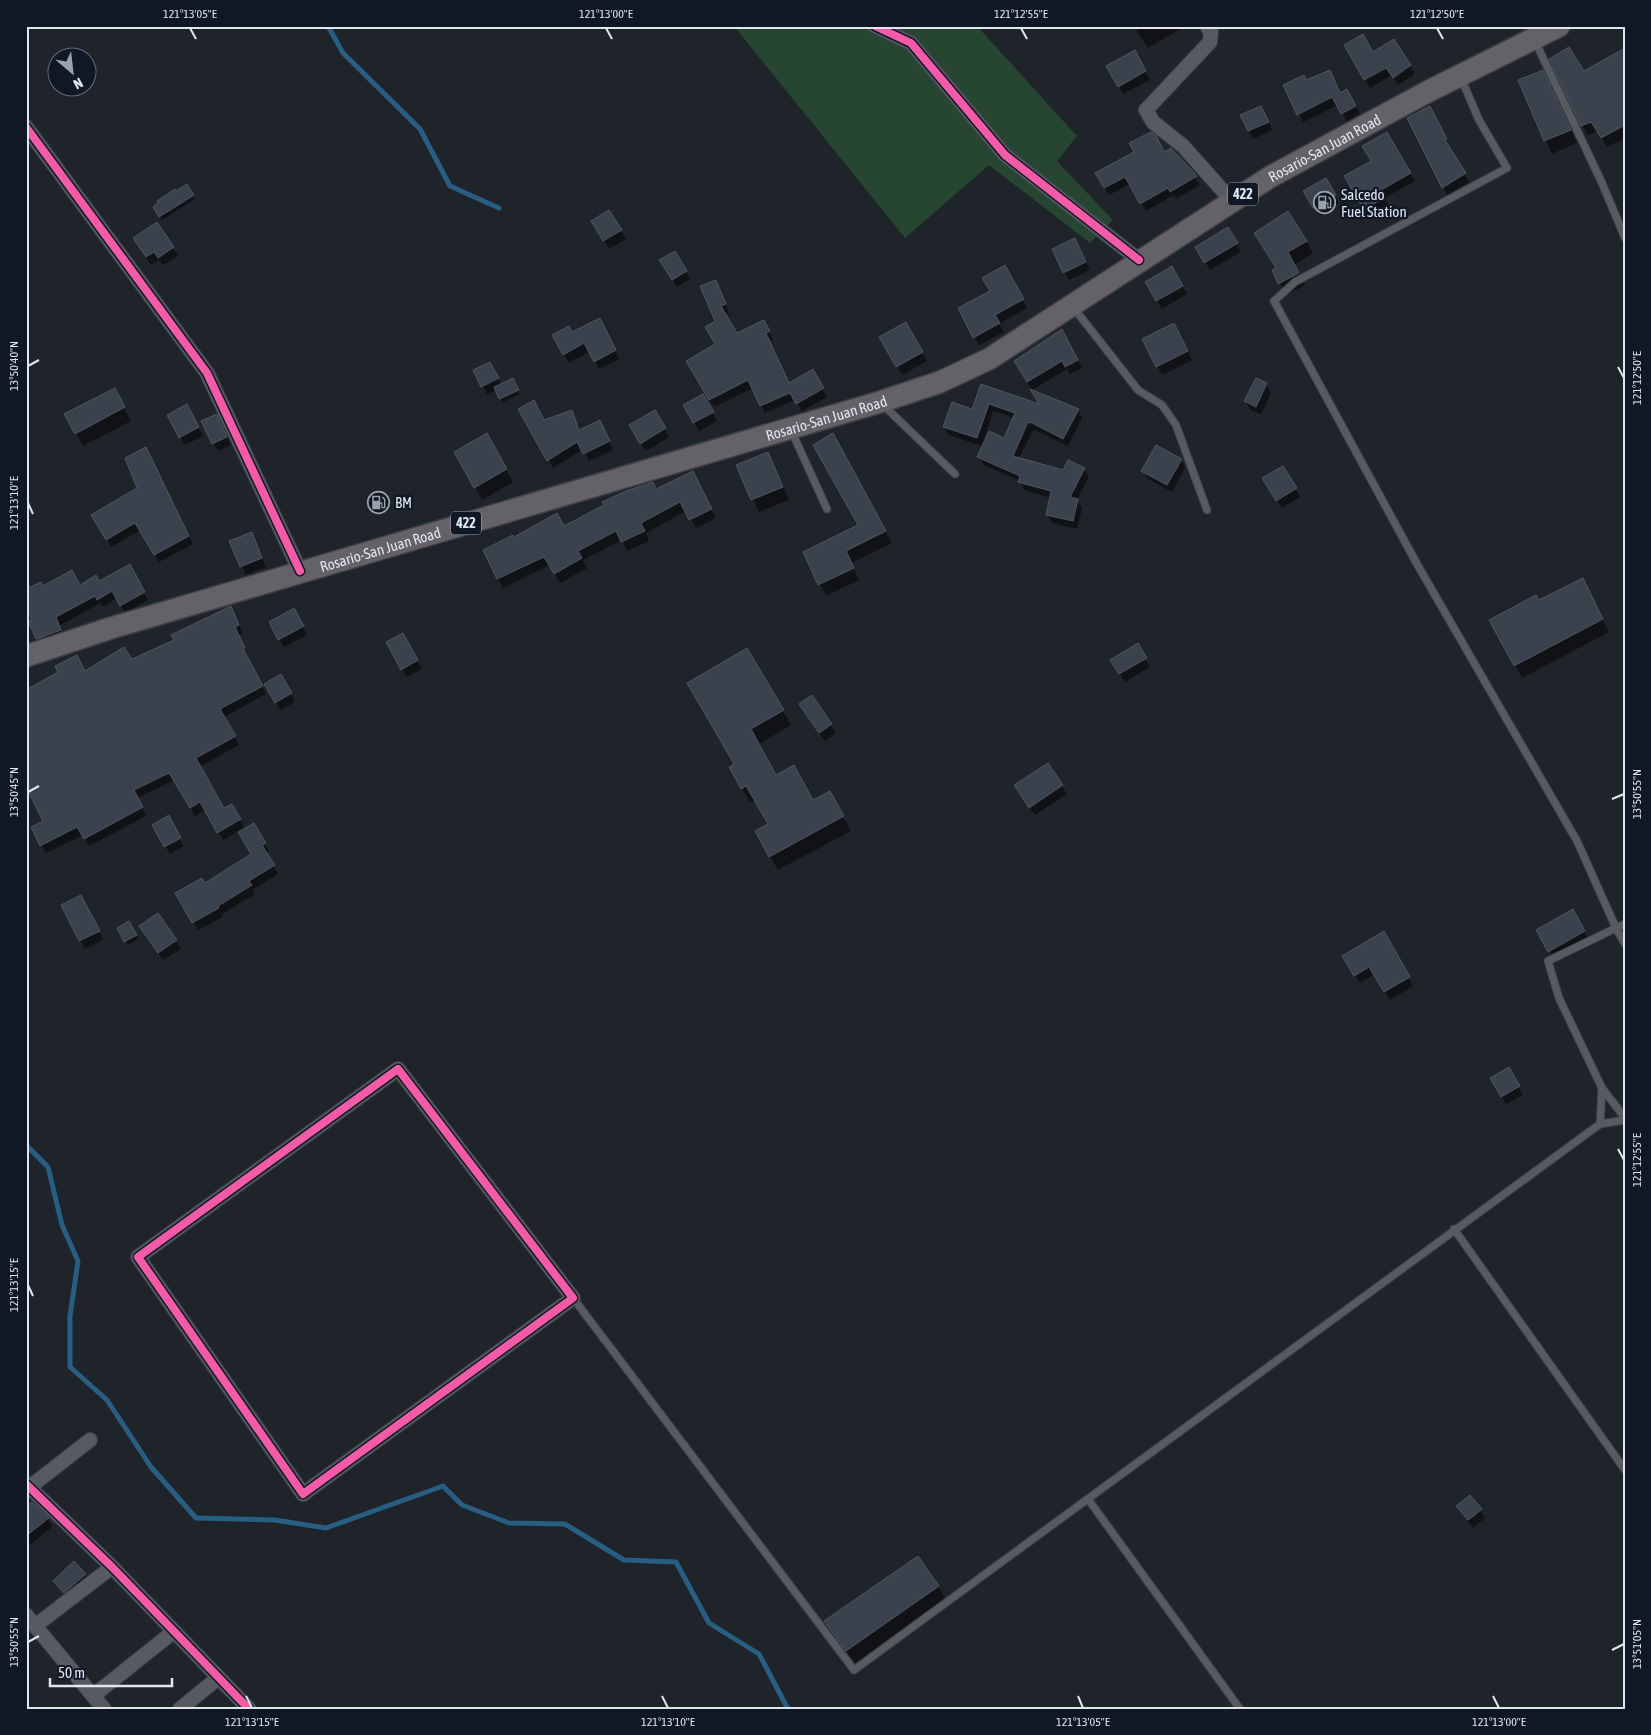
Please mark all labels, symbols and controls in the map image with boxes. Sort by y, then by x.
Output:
text: 121°13'05"E [163,7,217,21]
text: 121°13'00"E [579,7,633,21]
text: 121°12'55"E [994,7,1048,21]
text: 121°12'50"E [1410,7,1464,21]
north arrow [48,48,98,98]
text: N [71,74,86,92]
street label: Rosario-San Juan Road [1265,110,1384,185]
road number: 422 [1228,182,1258,205]
place label: Salcedo Fuel Station [1341,186,1407,220]
fuel station icon: Salcedo Fuel Station [1313,191,1337,215]
text: 13°50'40"N [7,341,21,391]
text: 121°12'50"E [1630,351,1644,405]
street label: Rosario-San Juan Road [764,392,889,444]
text: 121°13'10"E [7,476,21,530]
fuel station icon: BM [367,490,391,514]
place label: BM [395,494,412,511]
road number: 422 [451,512,481,534]
street label: Rosario-San Juan Road [318,523,443,575]
text: 13°50'45"N [7,767,21,817]
text: 13°50'55"N [1630,769,1644,819]
text: 121°12'55"E [1630,1133,1644,1187]
text: 121°13'15"E [7,1258,21,1312]
text: 13°50'55"N [7,1617,21,1667]
text: 13°51'05"N [1630,1619,1644,1669]
scale bar [50,1655,172,1687]
text: 50 m [58,1664,85,1681]
text: 121°13'15"E [225,1715,279,1729]
text: 121°13'10"E [641,1715,695,1729]
text: 121°13'05"E [1056,1715,1110,1729]
text: 121°13'00"E [1472,1715,1526,1729]

